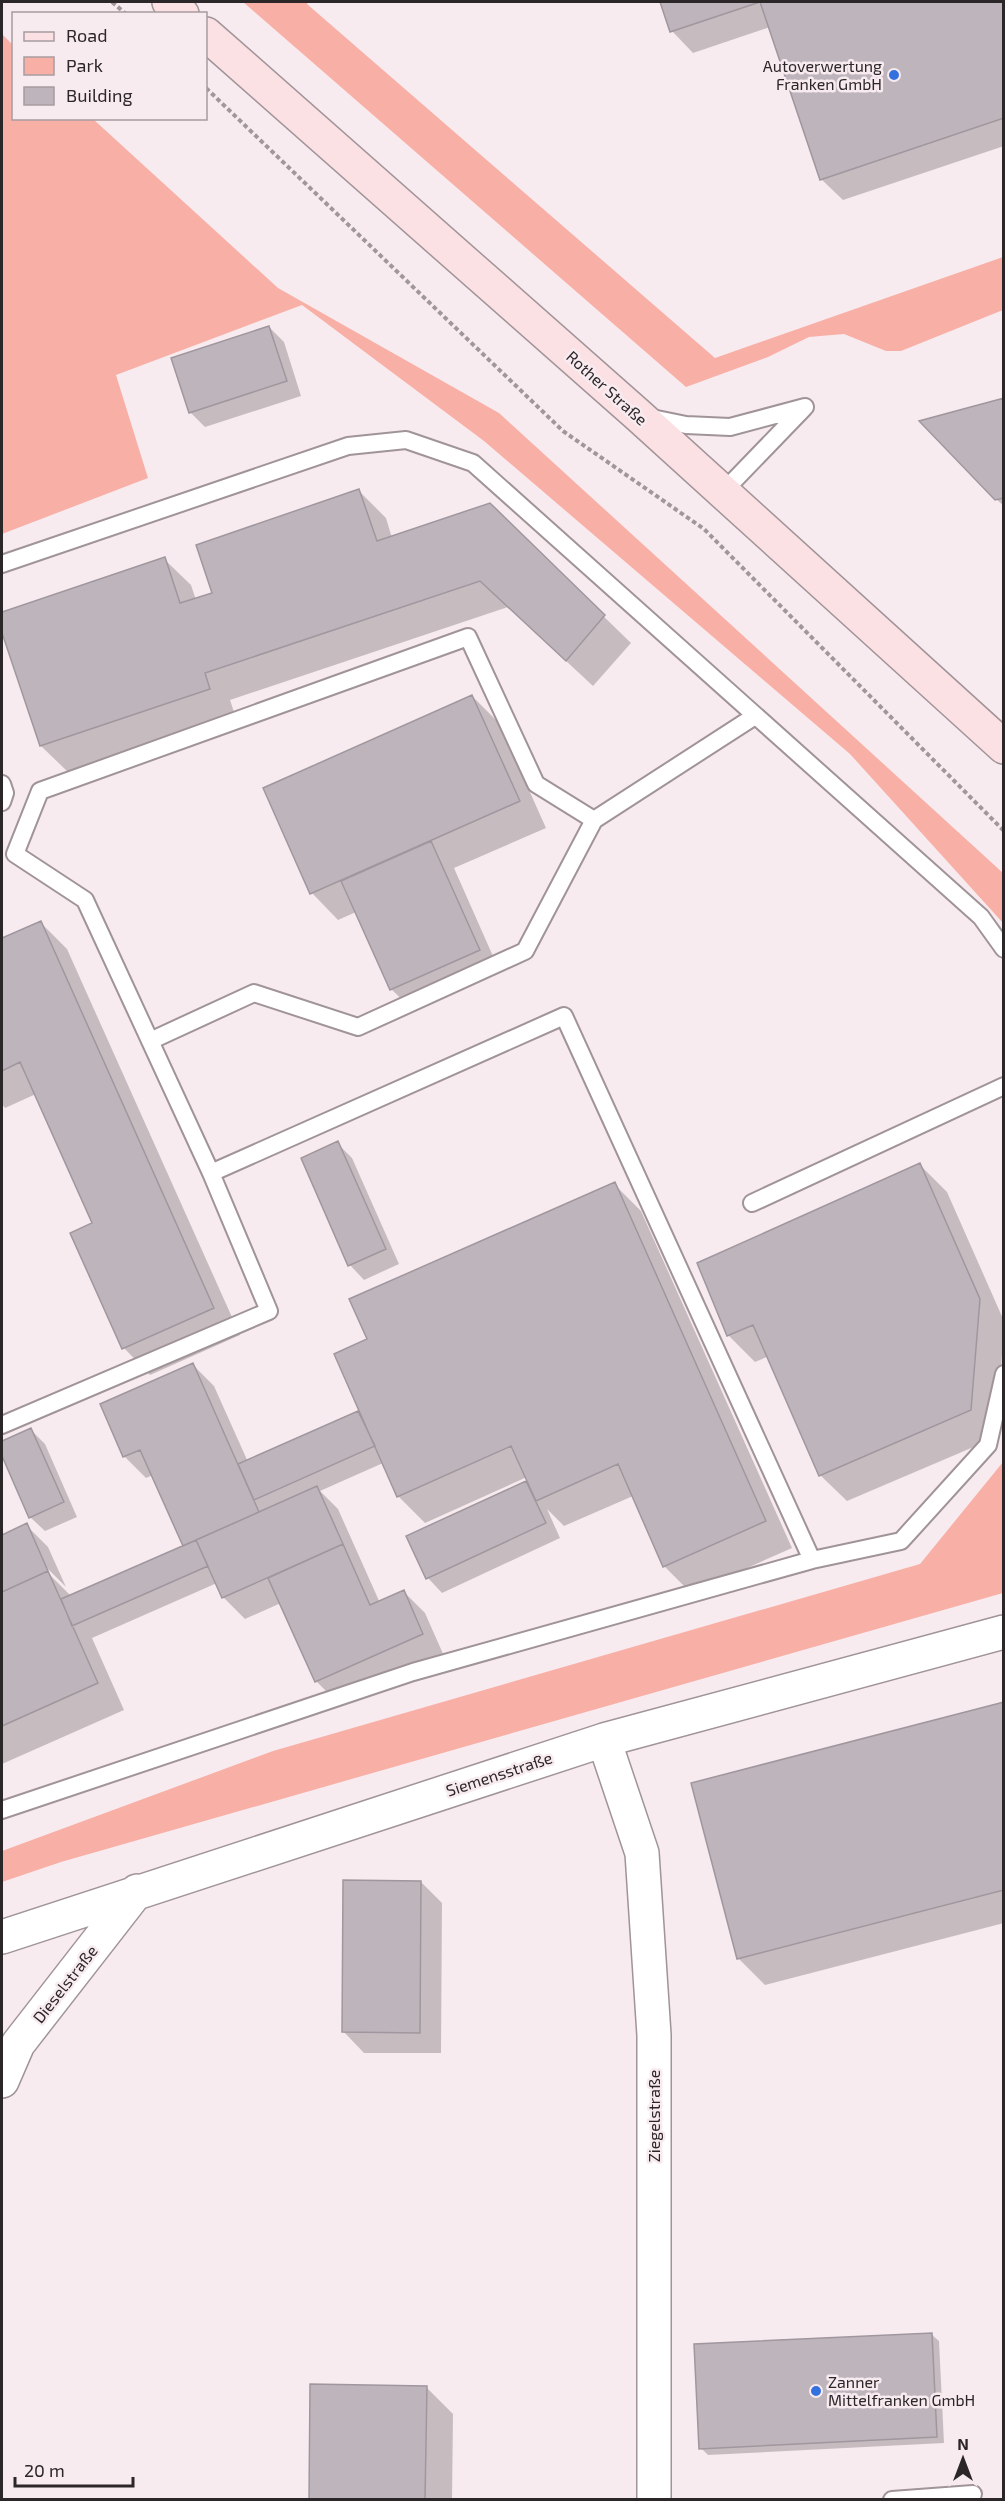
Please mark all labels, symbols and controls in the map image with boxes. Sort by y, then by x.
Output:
legend [12,12,207,120]
text: Road [66,24,107,46]
text: Park [66,54,103,76]
place label: Autoverwertung Franken GmbH [763,56,882,93]
marker: Autoverwertung Franken GmbH [887,68,901,82]
text: Building [66,84,133,106]
street label: Rother Straße [563,346,652,429]
street label: Siemensstraße [443,1747,554,1800]
street label: Dieselstraße [28,1941,101,2026]
street label: Ziegelstraße [644,2070,663,2162]
place label: Zanner Mittelfranken GmbH [828,2372,975,2409]
marker: Zanner Mittelfranken GmbH [809,2384,823,2398]
north arrow [933,2429,993,2489]
text: N [957,2434,969,2453]
scale bar [15,2450,134,2488]
text: 20 m [24,2459,65,2481]

